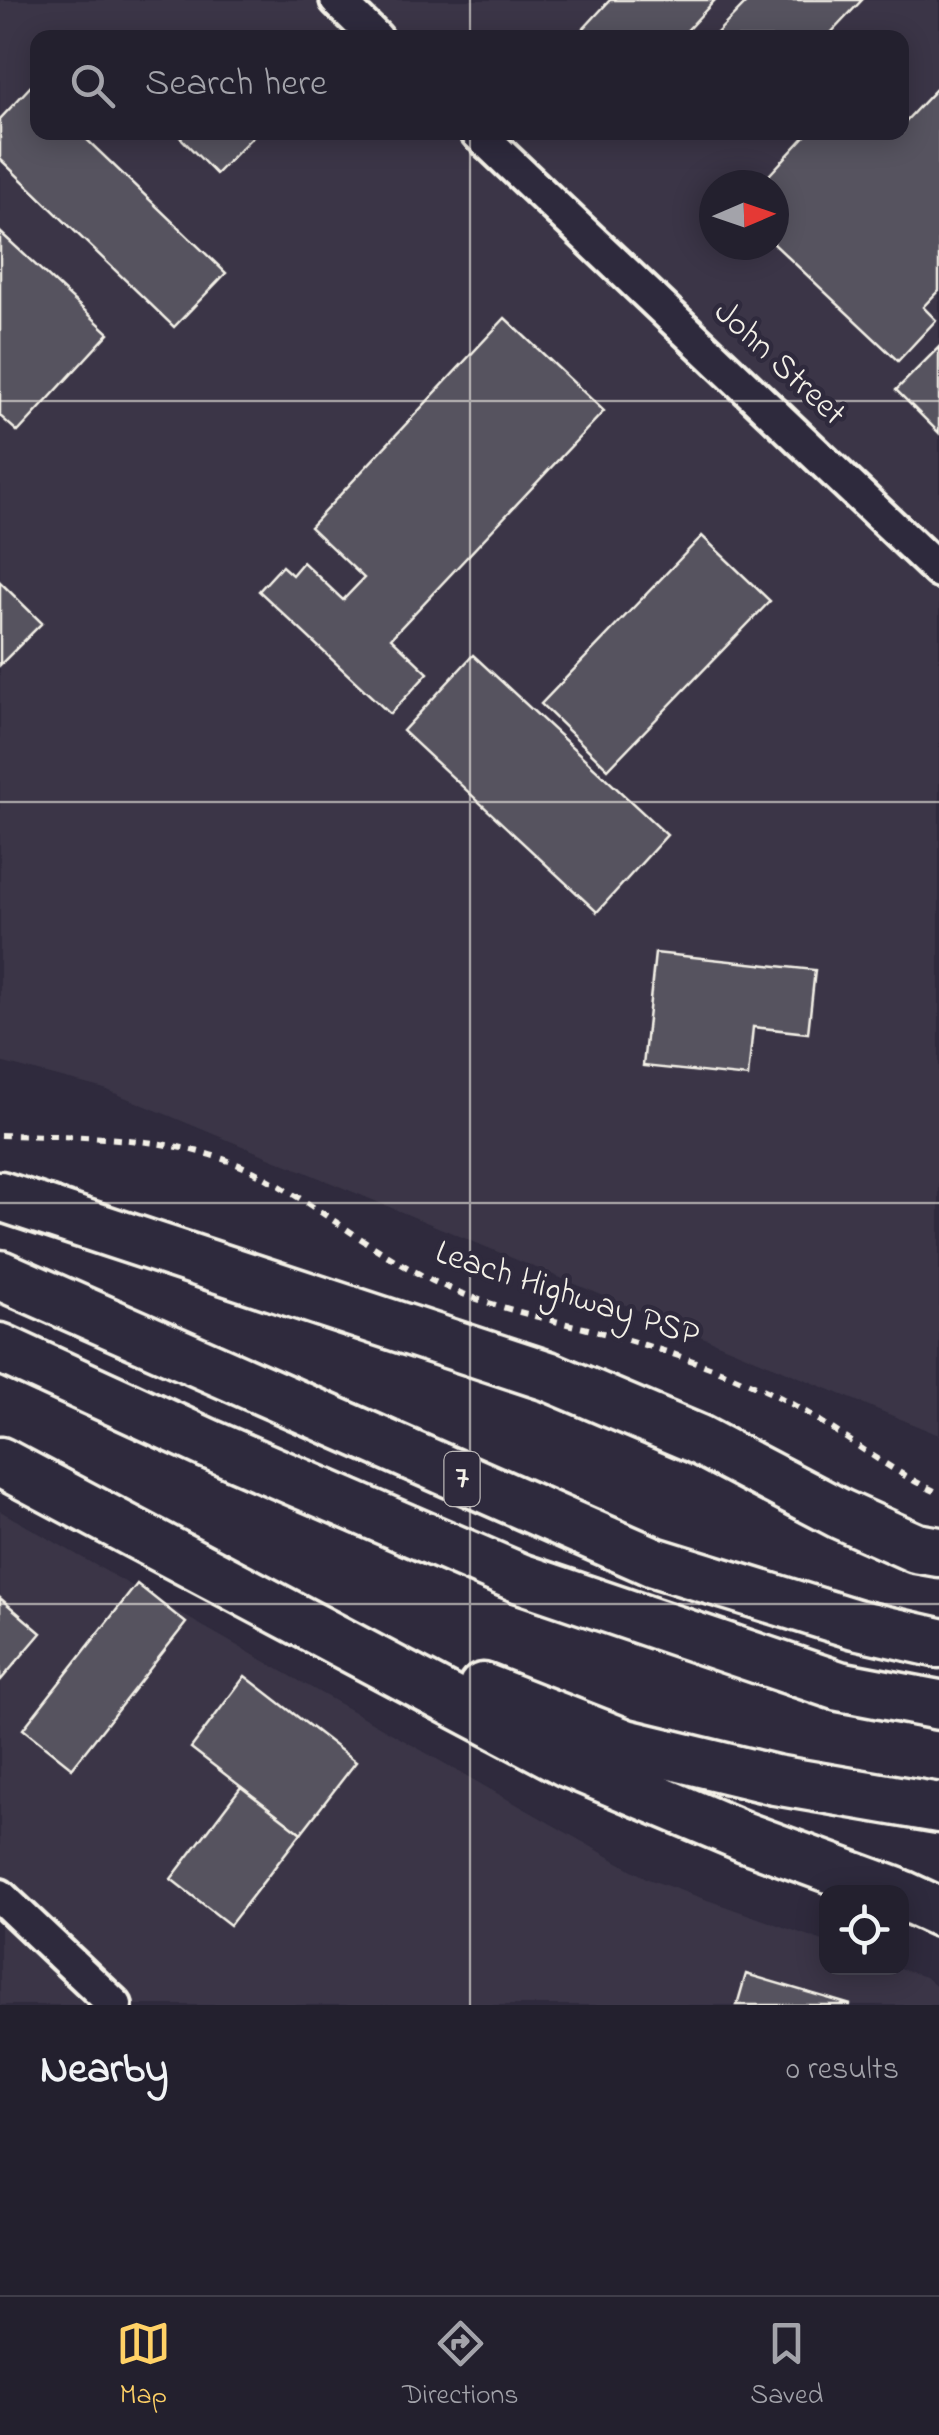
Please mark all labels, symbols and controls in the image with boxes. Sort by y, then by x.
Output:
search box [30,30,909,140]
text: Search here [145,57,327,113]
icon: search [65,58,120,113]
north arrow [699,170,789,260]
street label: John Street [701,289,857,439]
street label: Leach Highway PSP [428,1228,706,1362]
road number: 7 [444,1452,480,1506]
map controls [819,1885,909,1975]
button: locate [819,1885,909,1975]
text: Nearby [40,2040,168,2101]
text: 0 results [786,2047,899,2094]
tab: Map [116,2316,171,2417]
tab: Directions [402,2316,519,2417]
tab: Saved [750,2316,823,2417]

